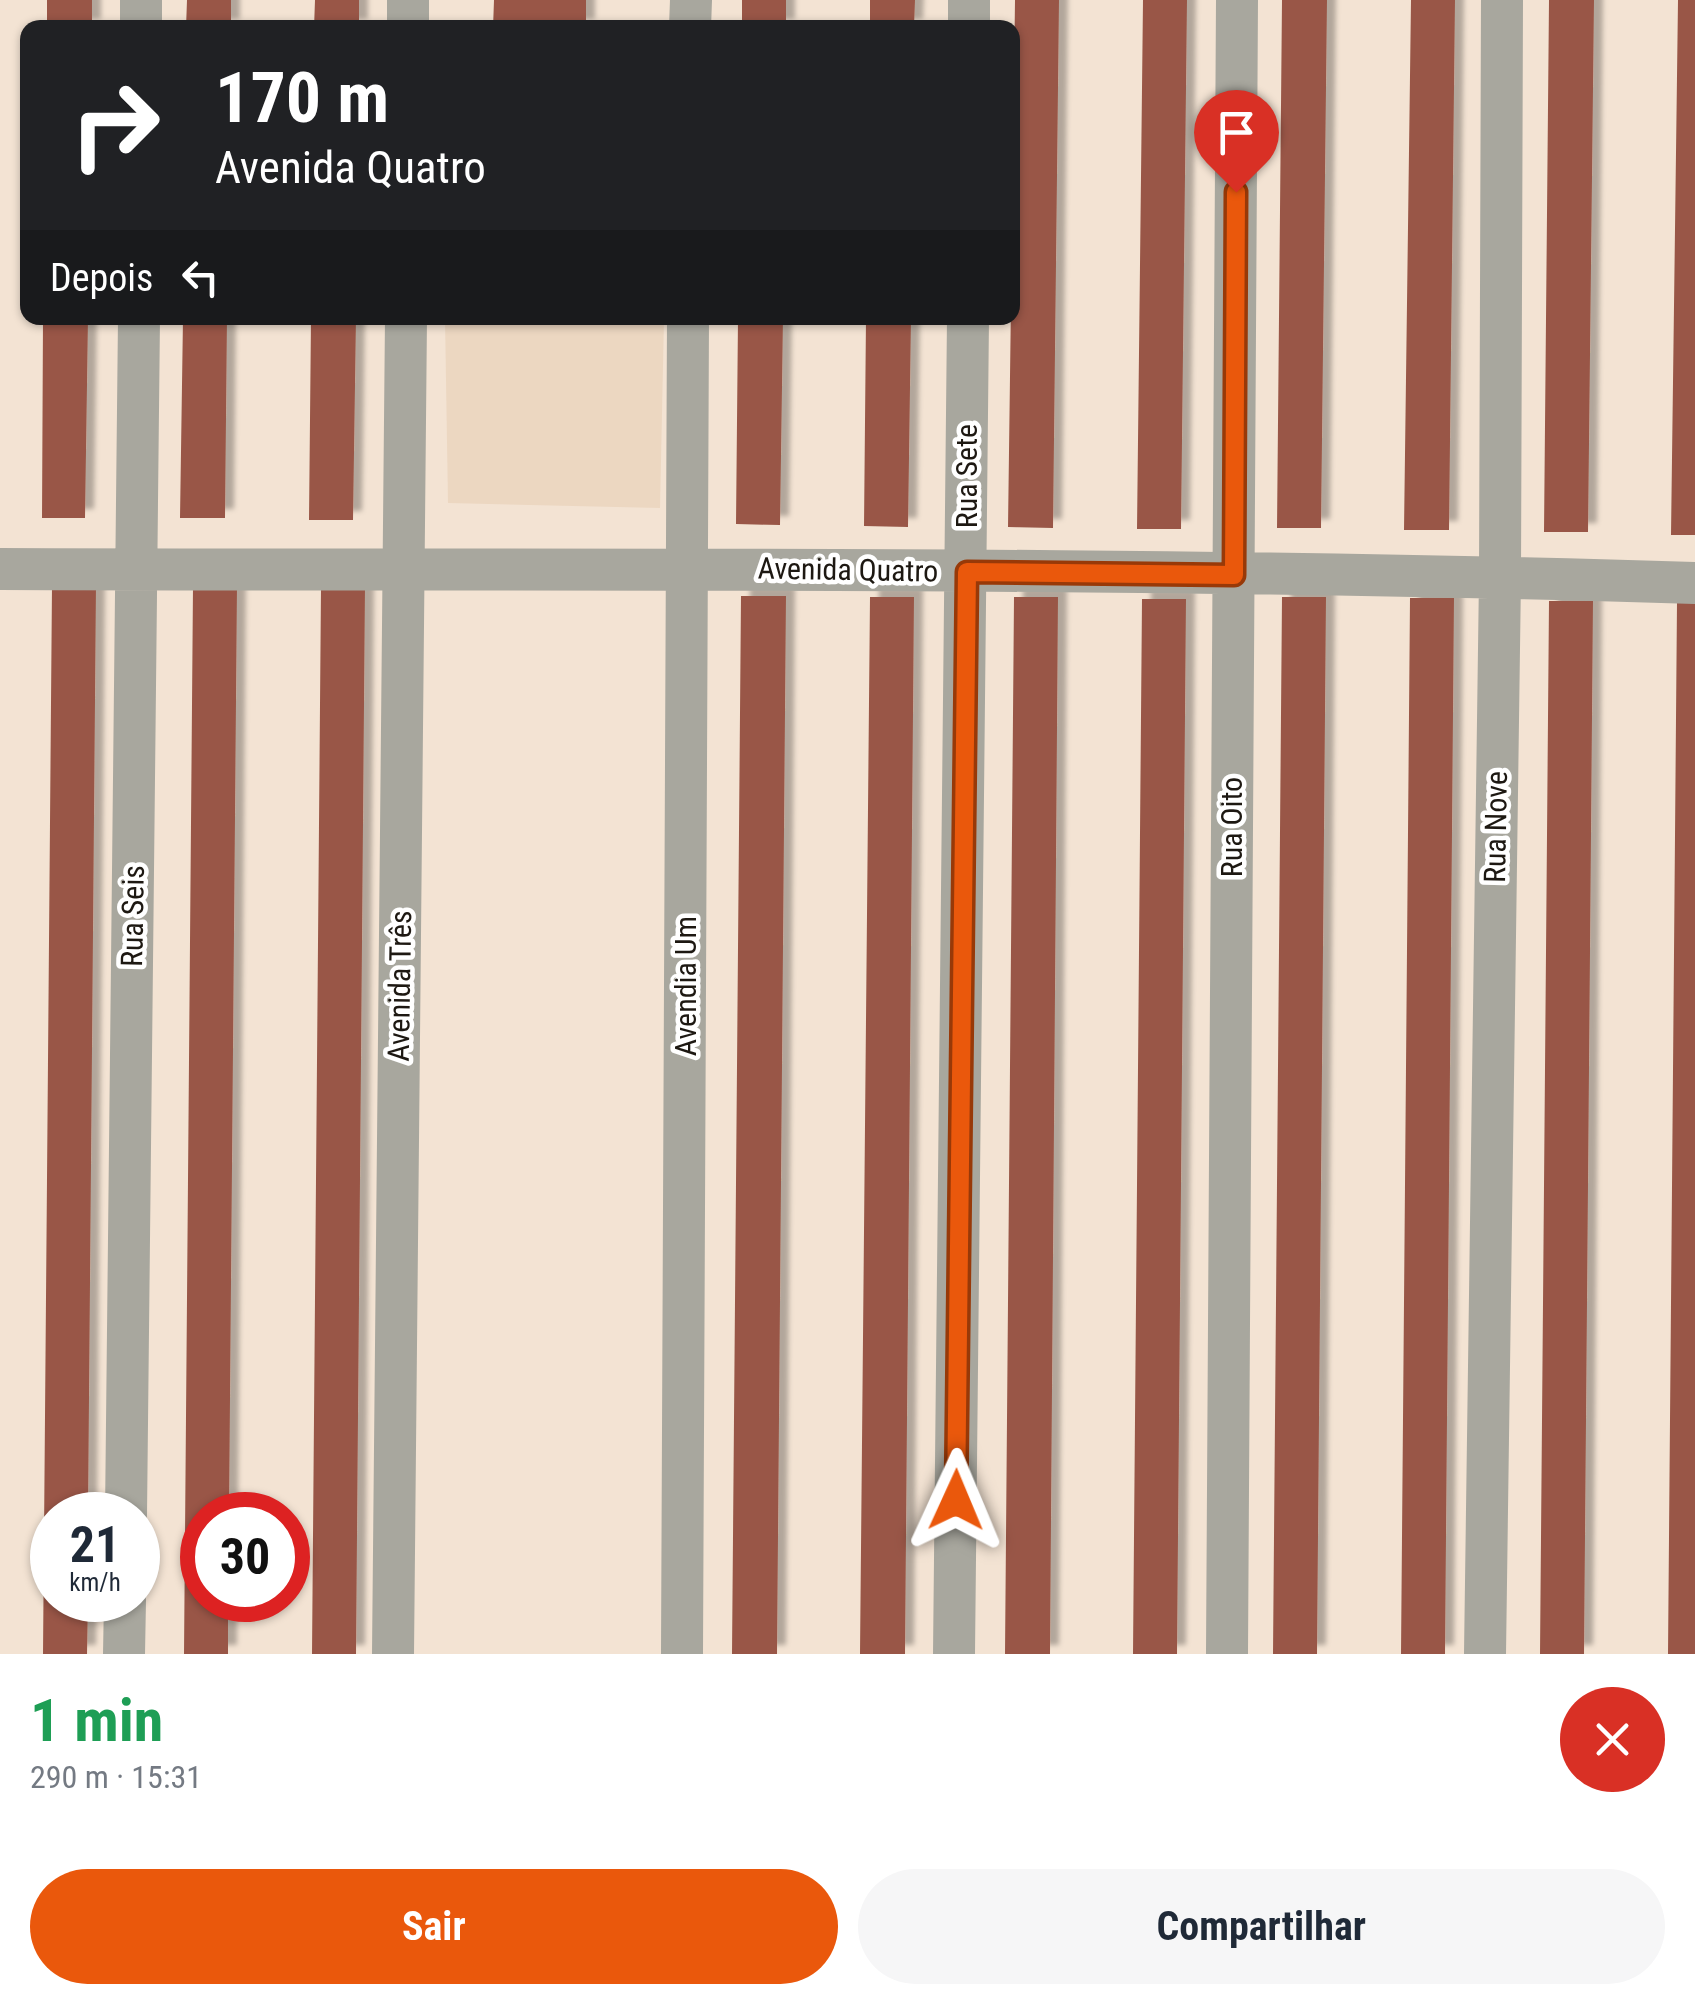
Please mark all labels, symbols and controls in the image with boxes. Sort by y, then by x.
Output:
text: 170 m [215,57,389,139]
icon: right [50,60,180,190]
pin [1194,90,1279,193]
icon: arrive [1209,105,1264,160]
text: Avenida Quatro [215,141,486,194]
icon: left [173,250,228,305]
text: Depois [50,256,153,300]
street label: Rua Sete [949,424,984,528]
street label: Avenida Quatro [757,550,939,589]
street label: Rua Nove [1477,771,1514,883]
street label: Rua Oito [1214,777,1249,877]
street label: Rua Seis [114,865,151,967]
street label: Avenida Três [381,910,418,1062]
street label: Avendia Um [668,916,703,1056]
position arrow [904,1448,1008,1552]
speed limit sign: 30 [180,1492,310,1622]
text: 21 [70,1516,120,1574]
text: km/h [69,1568,121,1597]
text: 1 min [30,1685,163,1756]
button: close [1560,1687,1665,1792]
text: 290 m · 15:31 [30,1758,202,1796]
button: Sair [30,1869,838,1984]
button: Compartilhar [858,1869,1665,1984]

